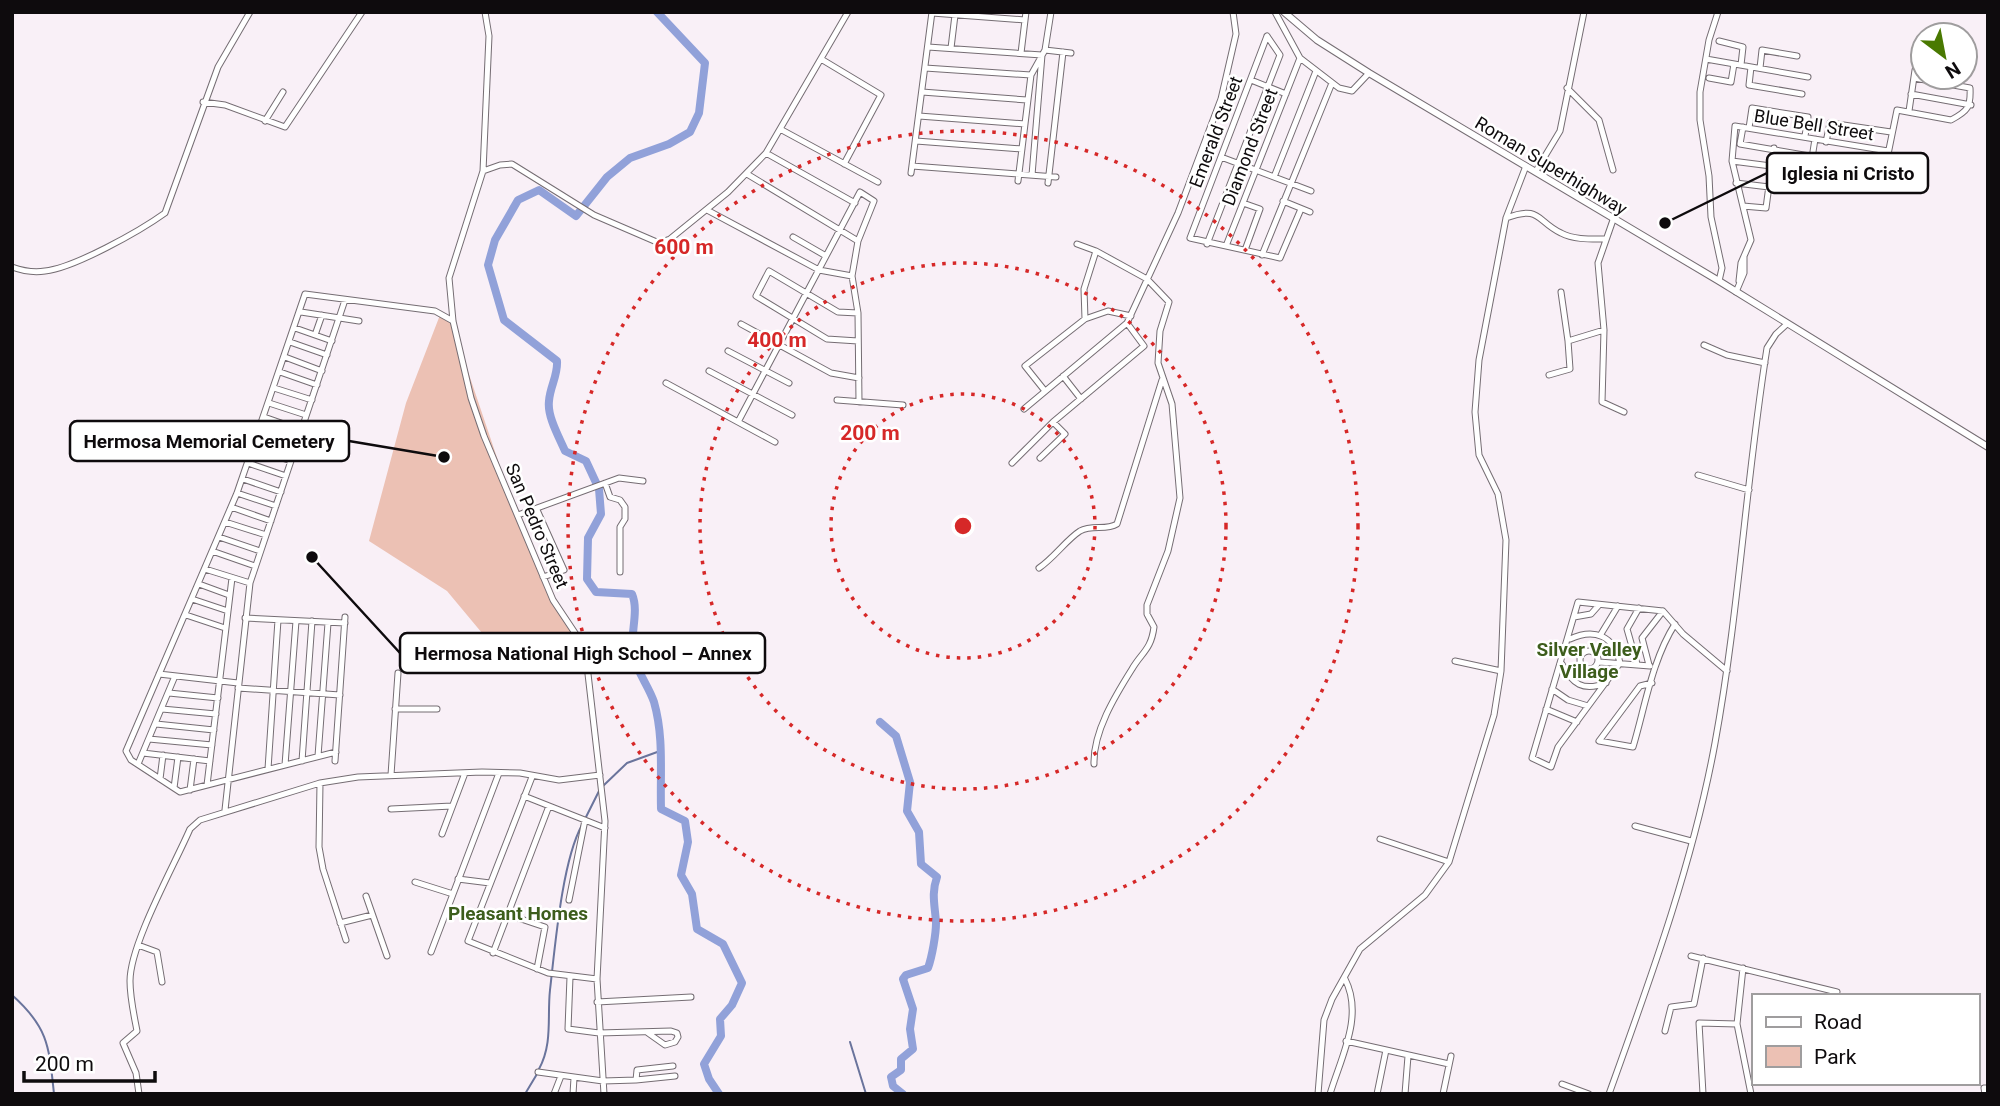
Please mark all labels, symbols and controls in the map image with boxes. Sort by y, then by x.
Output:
north arrow [1909,21,1979,91]
text: N [1941,57,1965,83]
street label: Emerald Street [1185,73,1246,190]
street label: Diamond Street [1217,85,1282,209]
street label: Blue Bell Street [1753,105,1876,144]
street label: Roman Superhighway [1471,112,1632,220]
callout: Iglesia ni Cristo [1767,153,1928,193]
text: Iglesia ni Cristo [1782,162,1915,185]
text: 600 m [654,235,714,259]
text: 400 m [747,328,807,352]
callout: Hermosa Memorial Cemetery [70,421,349,461]
text: 200 m [840,421,900,445]
text: Hermosa Memorial Cemetery [83,430,335,453]
street label: San Pedro Street [502,460,573,592]
centre of rings [951,514,975,538]
callout: Hermosa National High School – Annex [400,633,765,673]
district label: Silver Valley Village [1536,638,1642,683]
text: Hermosa National High School – Annex [414,642,752,665]
district label: Pleasant Homes [448,902,588,925]
legend [1752,994,1979,1085]
text: Road [1814,1010,1862,1034]
scale bar [24,1040,156,1084]
text: Park [1814,1045,1857,1069]
text: 200 m [35,1052,94,1076]

